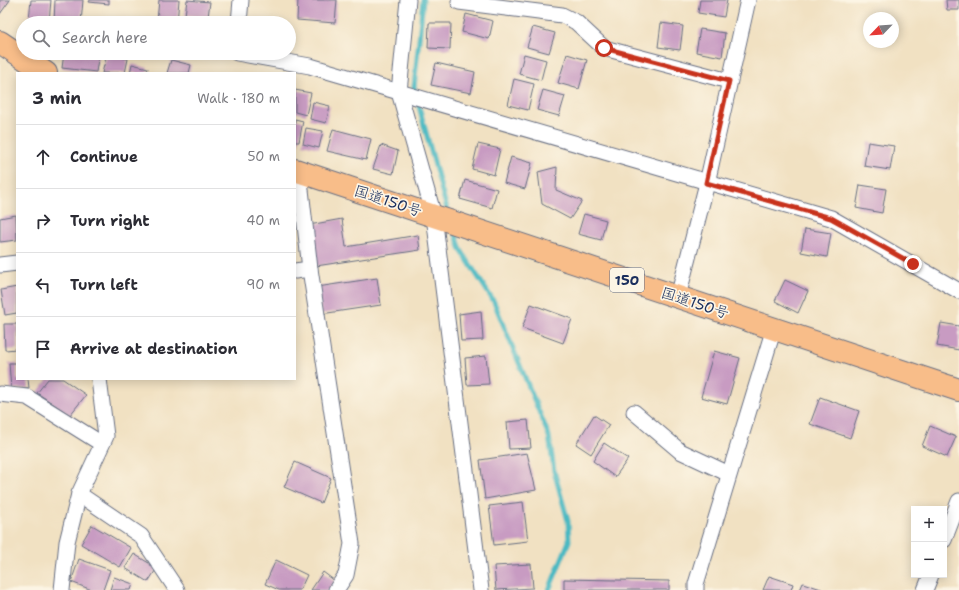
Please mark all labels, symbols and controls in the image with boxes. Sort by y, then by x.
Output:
north arrow [863,12,899,48]
search box [16,16,296,60]
icon: search [30,27,52,49]
text: Search here [62,28,148,48]
route start [595,39,613,57]
text: 3 min [32,87,82,109]
text: Walk · 180 m [197,90,280,107]
icon: ahead [32,146,54,168]
text: Continue [70,147,138,167]
text: 50 m [247,148,280,165]
street label: 国道150号 [351,181,425,221]
icon: right [32,210,54,232]
text: Turn right [70,211,150,231]
text: 40 m [246,212,280,229]
route end [904,255,922,273]
road number: 150 [610,268,644,292]
icon: left [32,274,54,296]
text: Turn left [70,275,138,295]
text: 90 m [246,276,280,293]
street label: 国道150号 [658,283,732,323]
icon: arrive [32,338,54,360]
text: Arrive at destination [70,339,238,359]
map controls [911,506,947,578]
button: + [911,506,947,542]
button: − [911,542,947,578]

